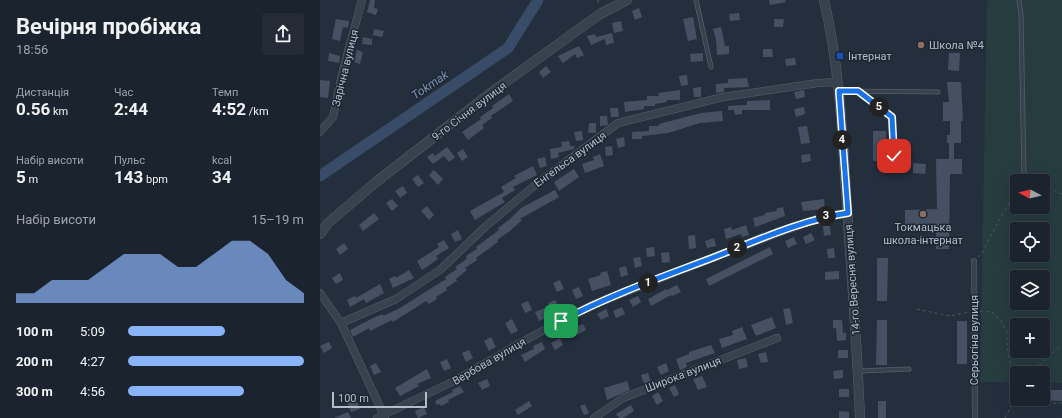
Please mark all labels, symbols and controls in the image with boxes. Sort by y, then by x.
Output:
button: share [262,13,304,55]
text: Вечірня пробіжка [16,14,201,39]
street label: Зарічна вулиця [330,28,361,108]
place label: Школа №4 [929,39,984,52]
marker: Школа №4 [916,40,926,50]
text: 18:56 [16,42,48,57]
place label: Інтернат [848,50,892,63]
marker: Інтернат [835,51,845,61]
water label: Tokmak [409,67,452,102]
street label: 9-го Січня вулиця [429,79,509,144]
text: Дистанція [16,86,69,99]
text: Час [114,86,133,99]
text: Темп [212,86,238,99]
pin: 5 [869,97,889,117]
text: 0.56 [16,99,50,119]
text: 2:44 [114,99,148,119]
text: 4:52 [212,99,246,119]
text: 5 [876,100,882,113]
text: km [50,105,68,118]
text: /km [246,105,269,118]
street label: Енгельса вулиця [532,129,609,190]
pin: 4 [832,130,852,150]
text: 4 [839,133,845,146]
pin [877,139,911,173]
icon: check [883,145,905,167]
text: Набір висоти [16,154,84,167]
text: Пульс [114,154,145,167]
text: kcal [212,154,232,167]
text: 5 [16,167,26,187]
text: 143 [114,167,143,187]
text: 34 [212,167,232,187]
text: m [26,173,38,186]
text: bpm [143,173,168,186]
north arrow [1010,174,1050,214]
map controls [1010,174,1050,406]
pin: 3 [816,206,836,226]
text: 3 [823,209,829,222]
marker: Токмацька школа-інтернат [918,209,928,219]
text: Набір висоти [16,212,96,227]
text: 15–19 m [252,212,304,227]
place label: Токмацька школа-інтернат [883,221,964,247]
button: locate [1010,222,1050,262]
street label: 14-го Вересня вулиця [842,224,863,336]
pin: 2 [727,238,747,258]
text: 2 [734,241,740,254]
button: layers [1010,270,1050,310]
pin: 1 [638,273,658,293]
text: 1 [645,276,651,289]
street label: Серьогіна вулиця [968,295,981,385]
pin [544,304,578,338]
icon: arrive [550,310,572,332]
button: + [1010,318,1050,358]
text: 100 m [16,324,53,339]
text: 5:09 [80,324,105,339]
street label: Вербова вулиця [450,335,528,388]
text: 200 m [16,354,53,369]
text: 4:27 [80,354,105,369]
street label: Широка вулиця [643,354,723,395]
button: − [1010,366,1050,406]
text: 300 m [16,384,53,399]
text: 4:56 [80,384,105,399]
scale bar [332,390,427,409]
text: 100 m [338,392,369,405]

